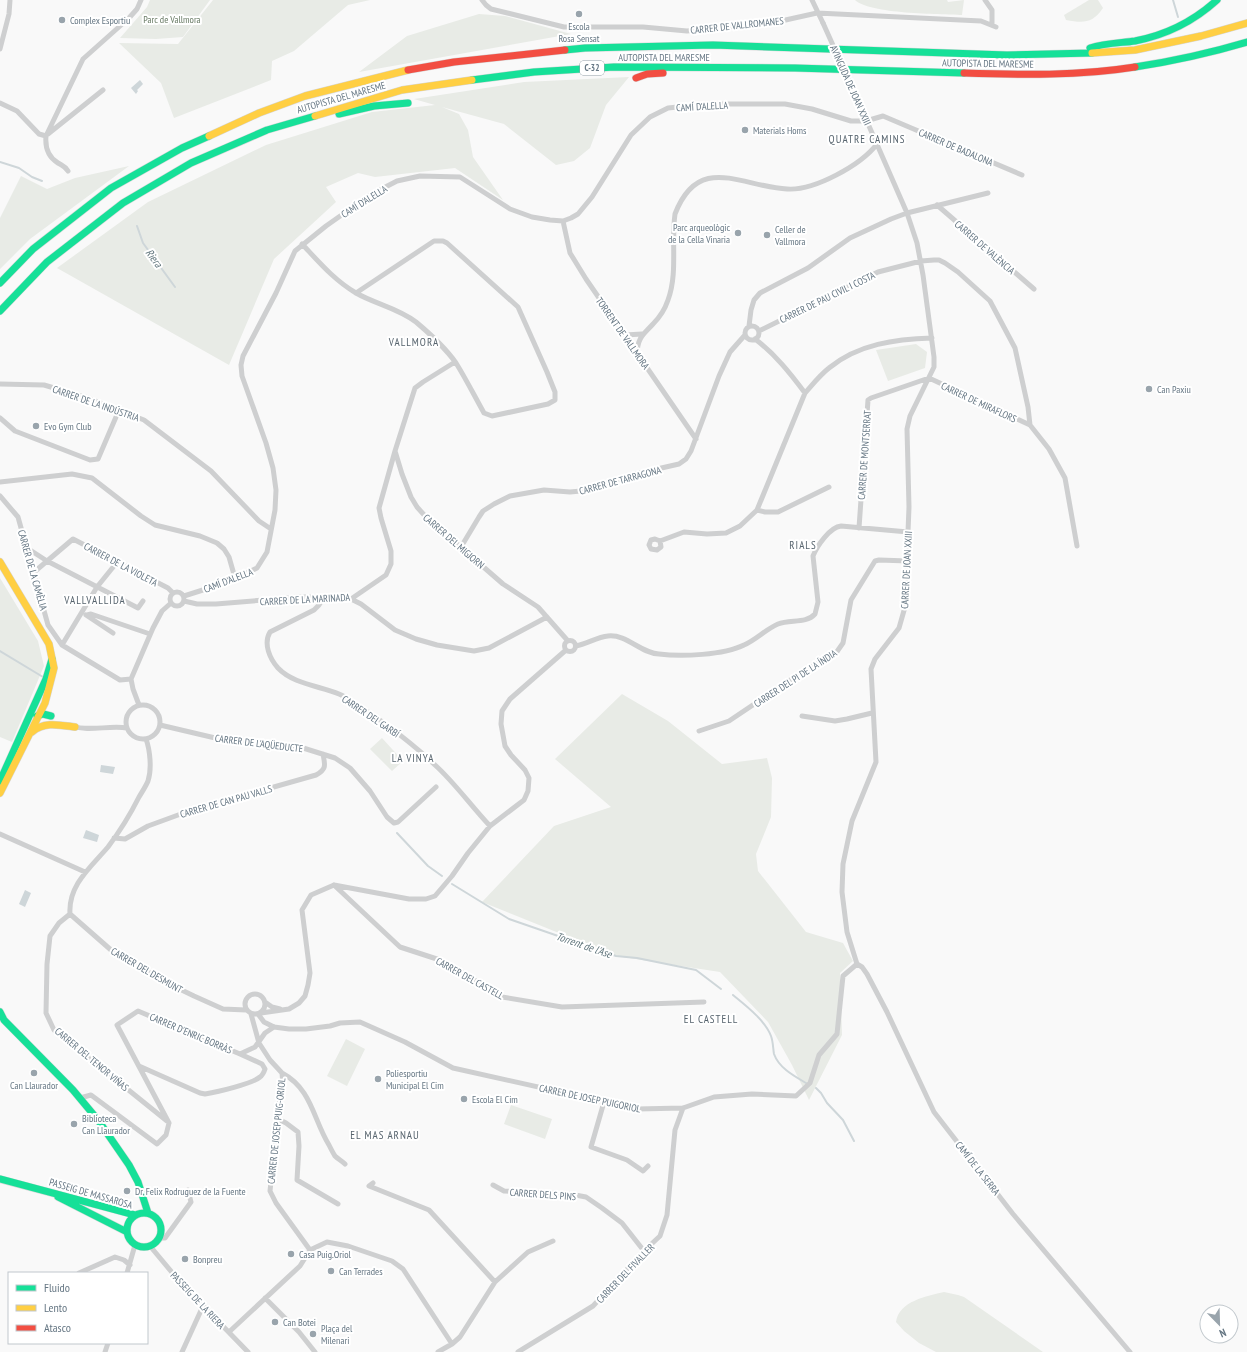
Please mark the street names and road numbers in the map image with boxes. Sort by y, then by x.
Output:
street label: CARRER DE VALLROMANES [690,14,784,37]
street label: AVINGUDA DE JOAN XXIII [827,43,874,127]
street label: AUTOPISTA DEL MARESME [618,51,710,64]
street label: AUTOPISTA DEL MARESME [942,56,1034,71]
road number: C-32 [580,61,604,75]
street label: AUTOPISTA DEL MARESME [295,79,387,116]
street label: CAMÍ D'ALELLA [676,99,729,114]
street label: CARRER DE BADALONA [916,126,995,169]
street label: CAMÍ D'ALELLA [339,182,390,221]
street label: CARRER DE VALÈNCIA [952,218,1018,277]
street label: CARRER DE PAU CIVIL I COSTA [777,269,877,326]
street label: TORRENT DE VALLMORA [593,295,652,372]
street label: CARRER DE MIRAFLORS [939,379,1019,426]
street label: CARRER DE LA INDÚSTRIA [51,383,141,425]
street label: CARRER DE MONTSERRAT [855,409,874,500]
street label: CARRER DE TARRAGONA [578,463,663,498]
street label: CARRER DEL MIGJORN [420,511,487,572]
street label: CARRER DE LA CAMÈLIA [15,528,50,612]
street label: CARRER DE JOAN XXIII [898,531,915,609]
street label: CARRER DE LA VIOLETA [82,540,160,589]
street label: CAMÍ D'ALELLA [202,565,255,596]
street label: CARRER DE LA MARINADA [260,591,351,608]
street label: CARRER DEL PI DE LA ÍNDIA [751,646,840,710]
street label: CARRER DEL GARBÍ [339,692,403,741]
street label: CARRER DE L'AQÜEDUCTE [214,732,304,755]
street label: CARRER DE CAN PAU VALLS [178,782,274,821]
street label: CARRER DEL DESMUNT [109,945,185,996]
street label: CARRER DEL CASTELL [433,954,507,1003]
street label: CARRER D'ENRIC BORRÀS [148,1010,234,1057]
street label: CARRER DEL TENOR VIÑAS [52,1025,131,1094]
street label: CARRER DE JOSEP PUIG-ORIOL [264,1077,289,1185]
street label: CARRER DE JOSEP PUIGORIOL [538,1081,643,1116]
street label: CAMÍ DE LA SERRA [952,1139,1003,1198]
street label: PASSEIG DE MASSAROSA [48,1175,134,1212]
street label: CARRER DELS PINS [509,1186,577,1203]
street label: CARRER DEL FIVALLER [594,1241,657,1306]
street label: PASSEIG DE LA RIERA [168,1269,228,1332]

